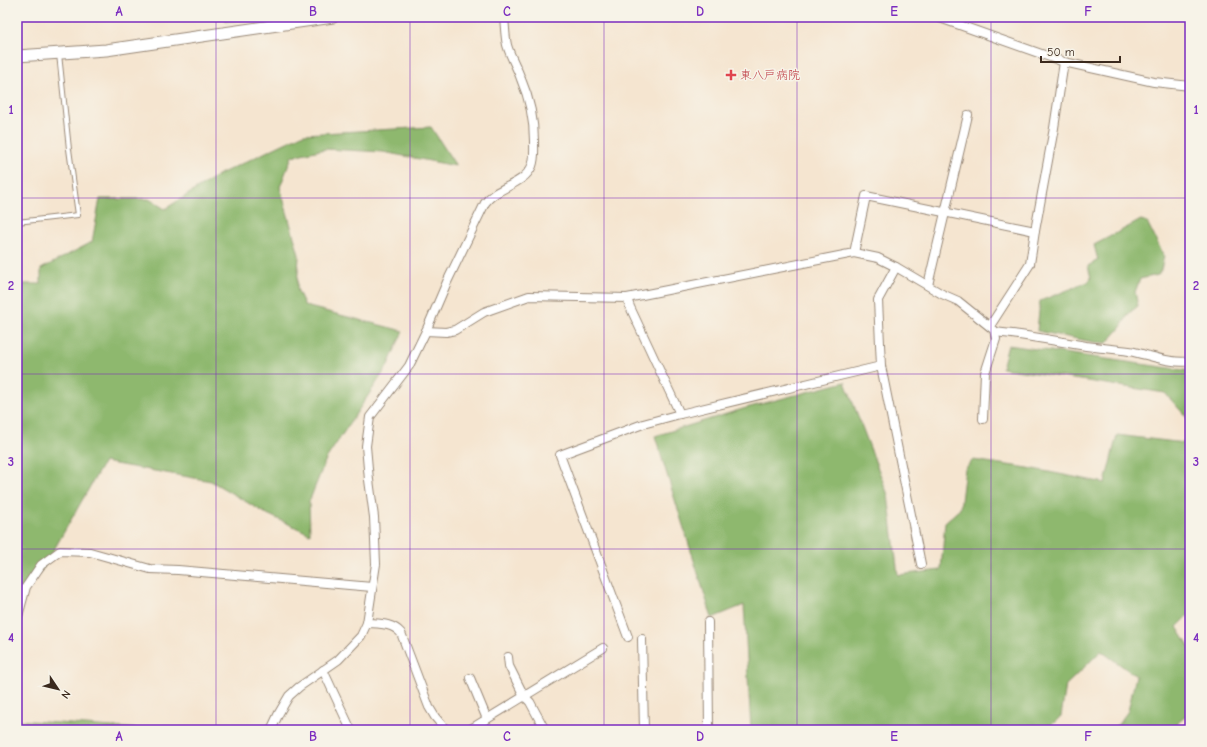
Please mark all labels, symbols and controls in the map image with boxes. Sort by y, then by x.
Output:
text: A [115,4,123,19]
text: B [309,4,317,19]
text: C [503,4,511,19]
text: D [696,4,704,19]
text: E [890,4,898,19]
text: F [1084,4,1092,19]
scale bar [1041,38,1120,64]
text: 50 m [1047,45,1075,59]
place label: 東八戸病院 [740,68,800,82]
marker: 東八戸病院 [725,69,737,81]
text: 1 [8,102,14,117]
text: 1 [1193,102,1199,117]
text: 2 [8,278,14,293]
text: 2 [1193,278,1199,293]
text: 3 [8,454,14,469]
text: 3 [1193,454,1199,469]
text: 4 [8,630,14,645]
text: 4 [1193,630,1199,645]
north arrow [38,669,78,709]
text: N [58,688,73,701]
text: A [115,729,123,744]
text: B [309,729,317,744]
text: C [503,729,511,744]
text: D [696,729,704,744]
text: E [890,729,898,744]
text: F [1084,729,1092,744]

